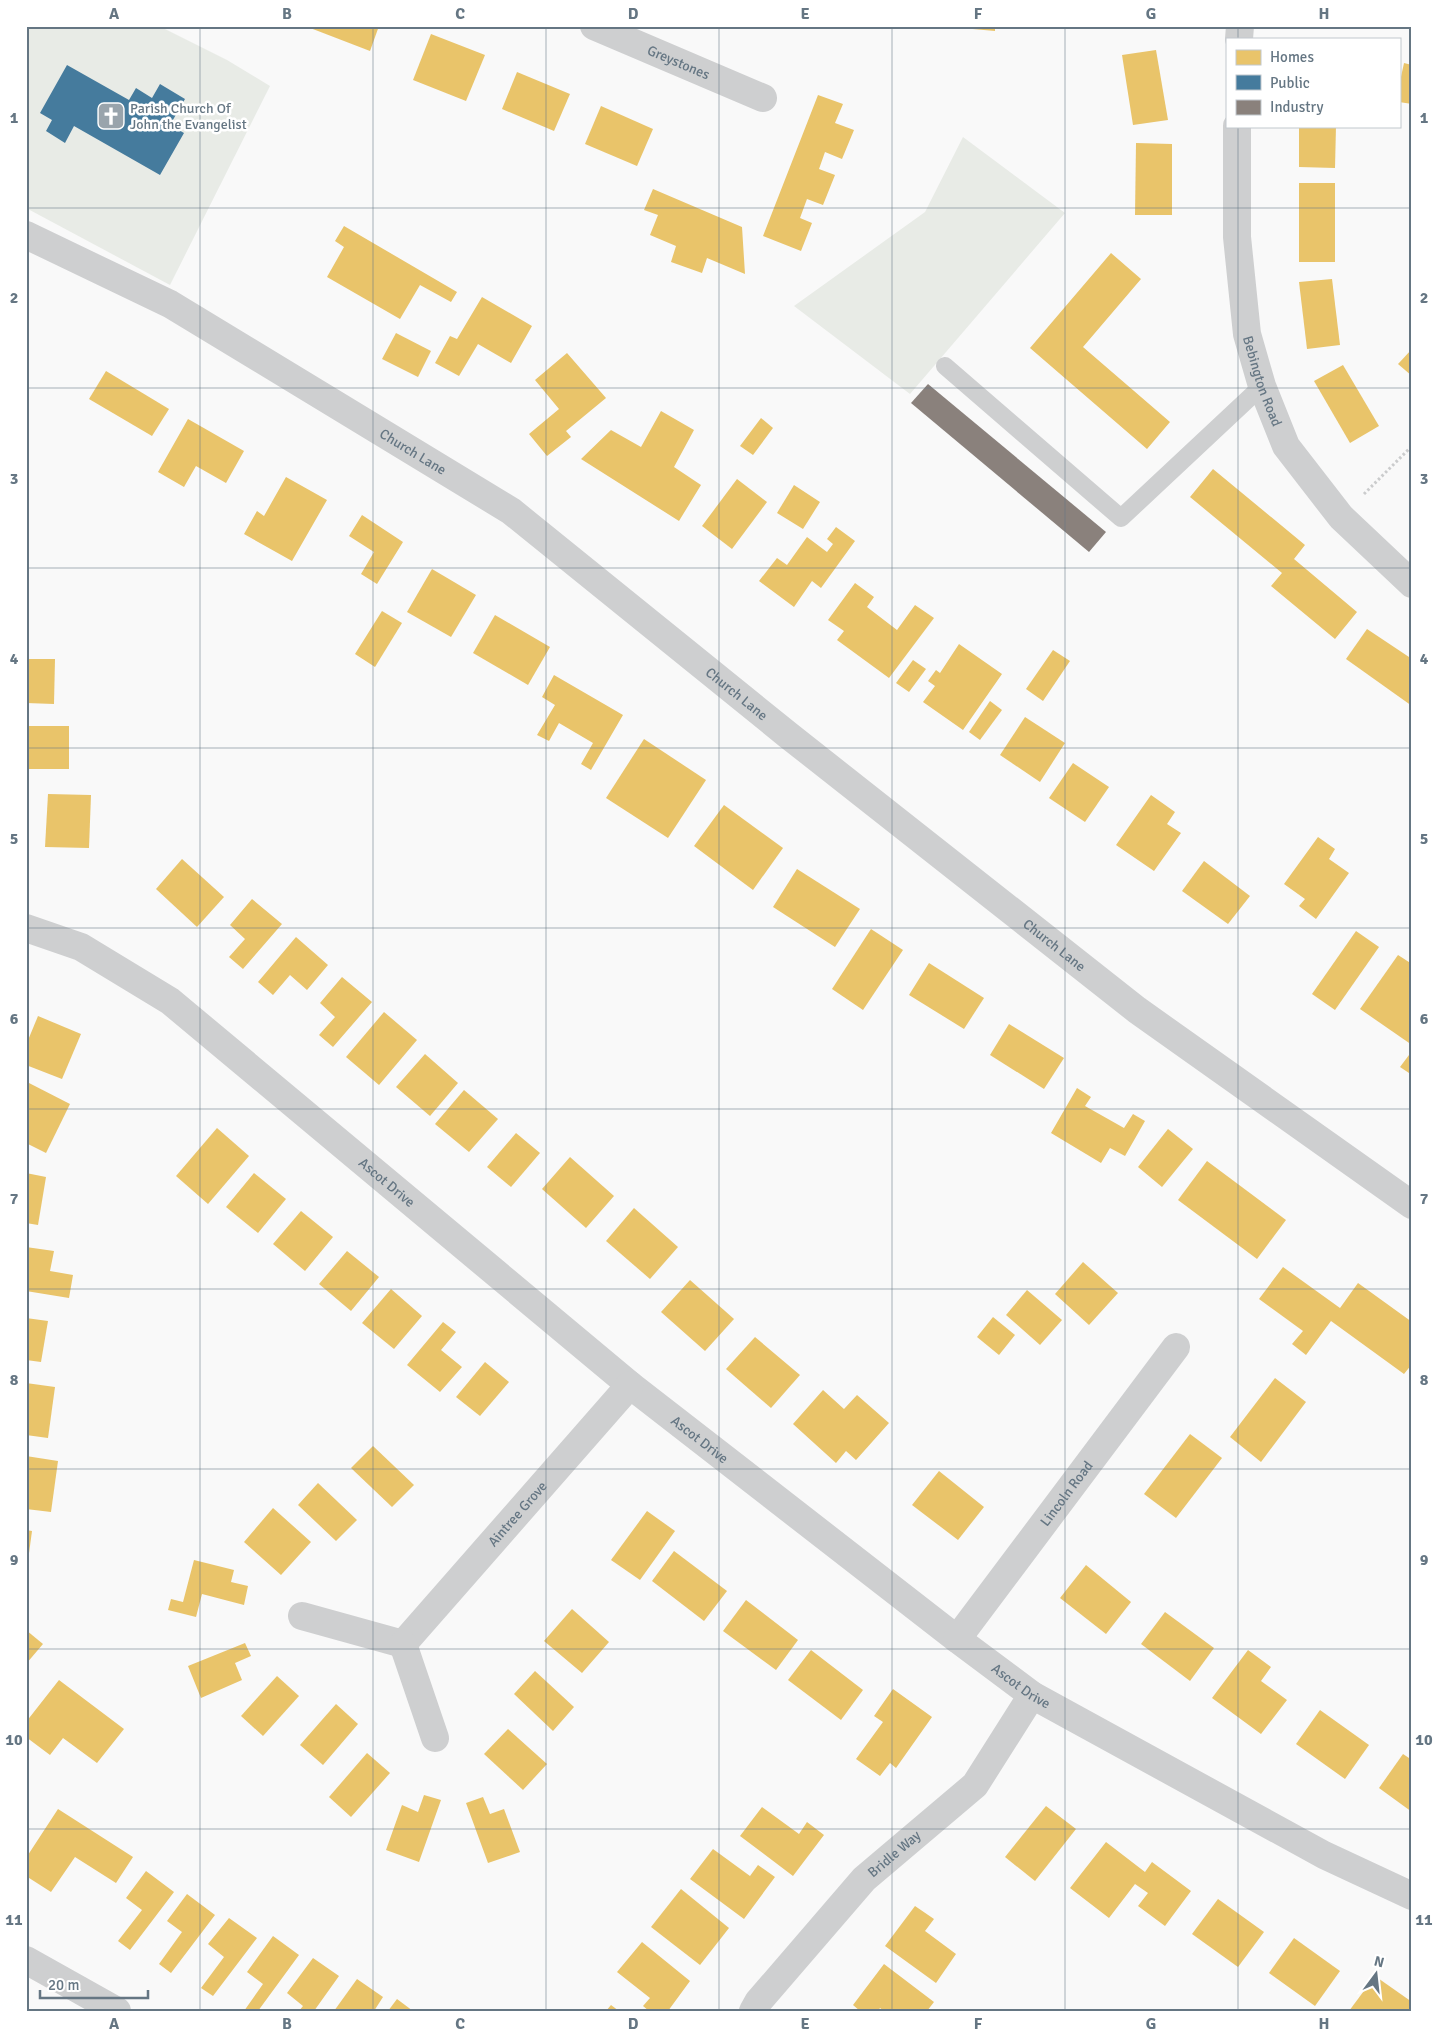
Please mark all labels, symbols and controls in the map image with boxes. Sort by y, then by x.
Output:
text: A [109,4,120,24]
text: B [282,4,292,24]
text: C [455,4,465,24]
text: D [628,4,639,24]
text: E [800,4,810,24]
text: F [974,4,983,24]
text: G [1146,4,1156,24]
text: H [1319,4,1329,24]
legend [1226,38,1400,128]
street label: Greystones [645,42,712,83]
text: Homes [1270,48,1314,66]
text: Public [1270,74,1310,92]
text: Industry [1270,98,1323,116]
place label: Parish Church Of John the Evangelist [130,100,247,133]
church icon: Parish Church Of John the Evangelist [96,101,126,131]
text: 1 [10,108,19,128]
text: 1 [1420,108,1429,128]
text: 2 [10,288,18,308]
text: 2 [1420,288,1428,308]
street label: Bebington Road [1239,334,1285,429]
street label: Church Lane [376,425,449,479]
text: 3 [10,469,18,489]
text: 3 [1420,469,1428,489]
text: 4 [10,649,19,669]
text: 4 [1420,649,1429,669]
street label: Church Lane [702,664,771,724]
text: 5 [10,829,18,849]
text: 5 [1420,829,1428,849]
street label: Church Lane [1019,915,1089,975]
text: 6 [10,1009,19,1029]
text: 6 [1420,1009,1429,1029]
street label: Ascot Drive [355,1154,418,1211]
text: 7 [10,1189,19,1209]
text: 7 [1420,1189,1429,1209]
text: 8 [10,1370,19,1390]
text: 8 [1420,1370,1429,1390]
street label: Ascot Drive [668,1412,732,1467]
street label: Lincoln Road [1037,1458,1097,1530]
street label: Aintree Grove [484,1478,551,1550]
text: 9 [10,1550,19,1570]
text: 9 [1420,1550,1429,1570]
street label: Ascot Drive [988,1660,1053,1712]
text: 10 [5,1730,23,1750]
text: 10 [1415,1730,1433,1750]
street label: Bridle Way [864,1827,925,1881]
text: 11 [5,1910,23,1930]
text: 11 [1415,1910,1433,1930]
north arrow [1350,1950,1400,2000]
text: N [1372,1952,1386,1971]
scale bar [40,1967,148,1999]
text: 20 m [48,1976,79,1994]
text: A [109,2014,120,2034]
text: B [282,2014,292,2034]
text: C [455,2014,465,2034]
text: D [628,2014,639,2034]
text: E [800,2014,810,2034]
text: F [974,2014,983,2034]
text: G [1146,2014,1156,2034]
text: H [1319,2014,1329,2034]

